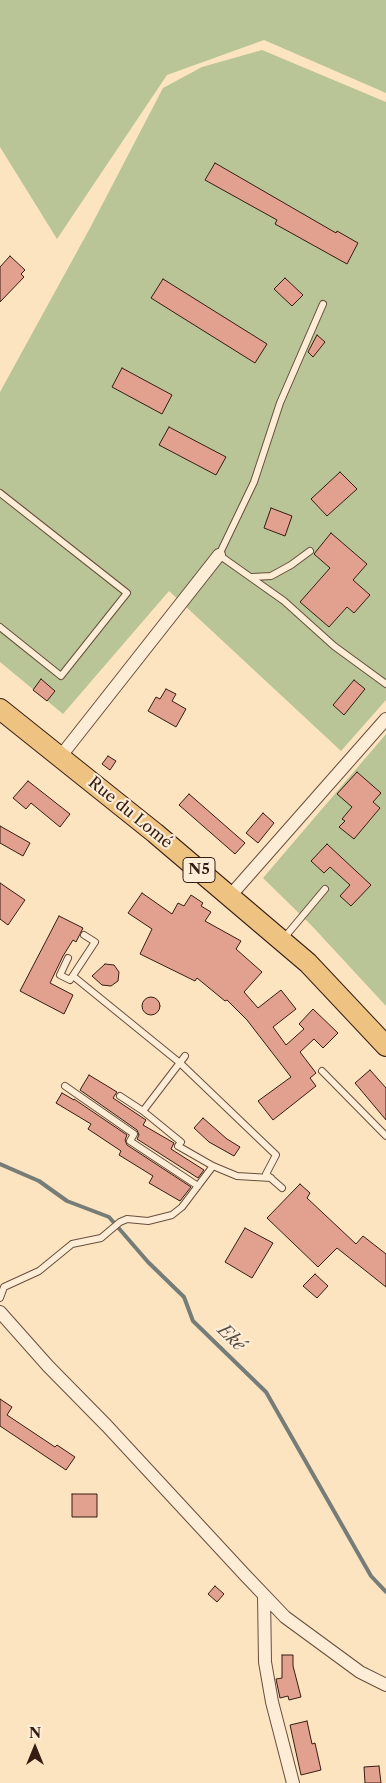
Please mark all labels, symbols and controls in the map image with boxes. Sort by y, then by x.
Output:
street label: Rue du Lomé [84,773,176,853]
road number: N5 [183,858,215,882]
water label: Eké [213,1320,249,1356]
north arrow [10,1723,60,1773]
text: N [29,1724,41,1742]

